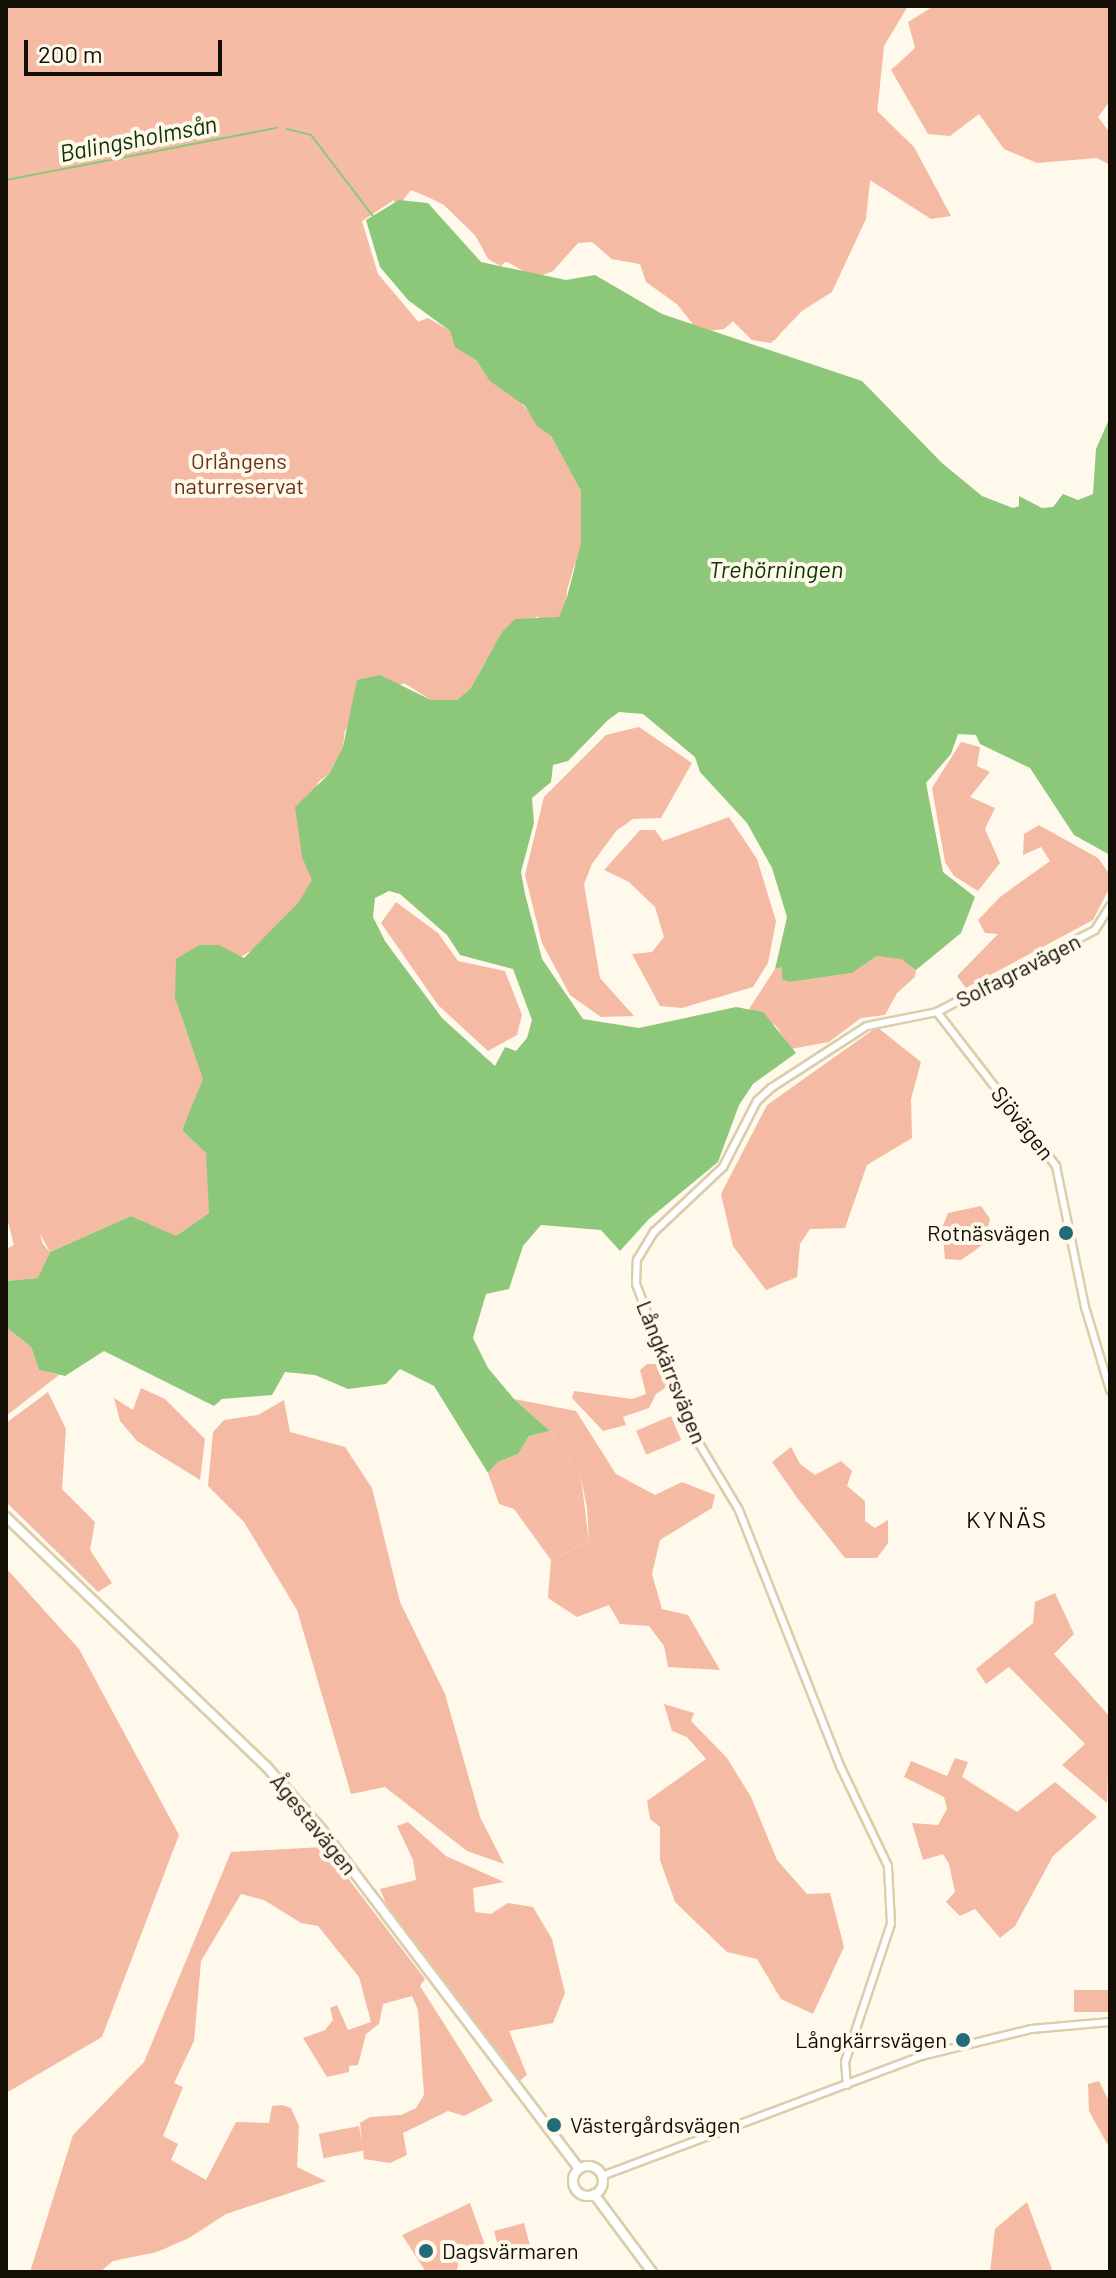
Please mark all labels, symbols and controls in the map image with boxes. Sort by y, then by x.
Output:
scale bar [28,24,226,74]
text: 200 m [38,39,103,68]
water label: Balingsholmsån [57,109,219,167]
park label: Orlångens naturreservat [174,447,304,498]
water label: Trehörningen [709,555,843,583]
street label: Solfagravägen [951,927,1085,1013]
street label: Sjövägen [986,1081,1060,1165]
place label: Rotnäsvägen [927,1220,1050,1246]
marker: Rotnäsvägen [1057,1224,1075,1242]
street label: Långkärrsvägen [631,1297,713,1447]
district label: KYNÄS [966,1505,1048,1533]
street label: Ågestavägen [265,1768,363,1880]
place label: Långkärrsvägen [795,2027,947,2053]
marker: Långkärrsvägen [954,2031,972,2049]
place label: Västergårdsvägen [570,2112,740,2138]
marker: Västergårdsvägen [545,2116,563,2134]
place label: Dagsvärmaren [442,2238,579,2264]
marker: Dagsvärmaren [417,2242,435,2260]

